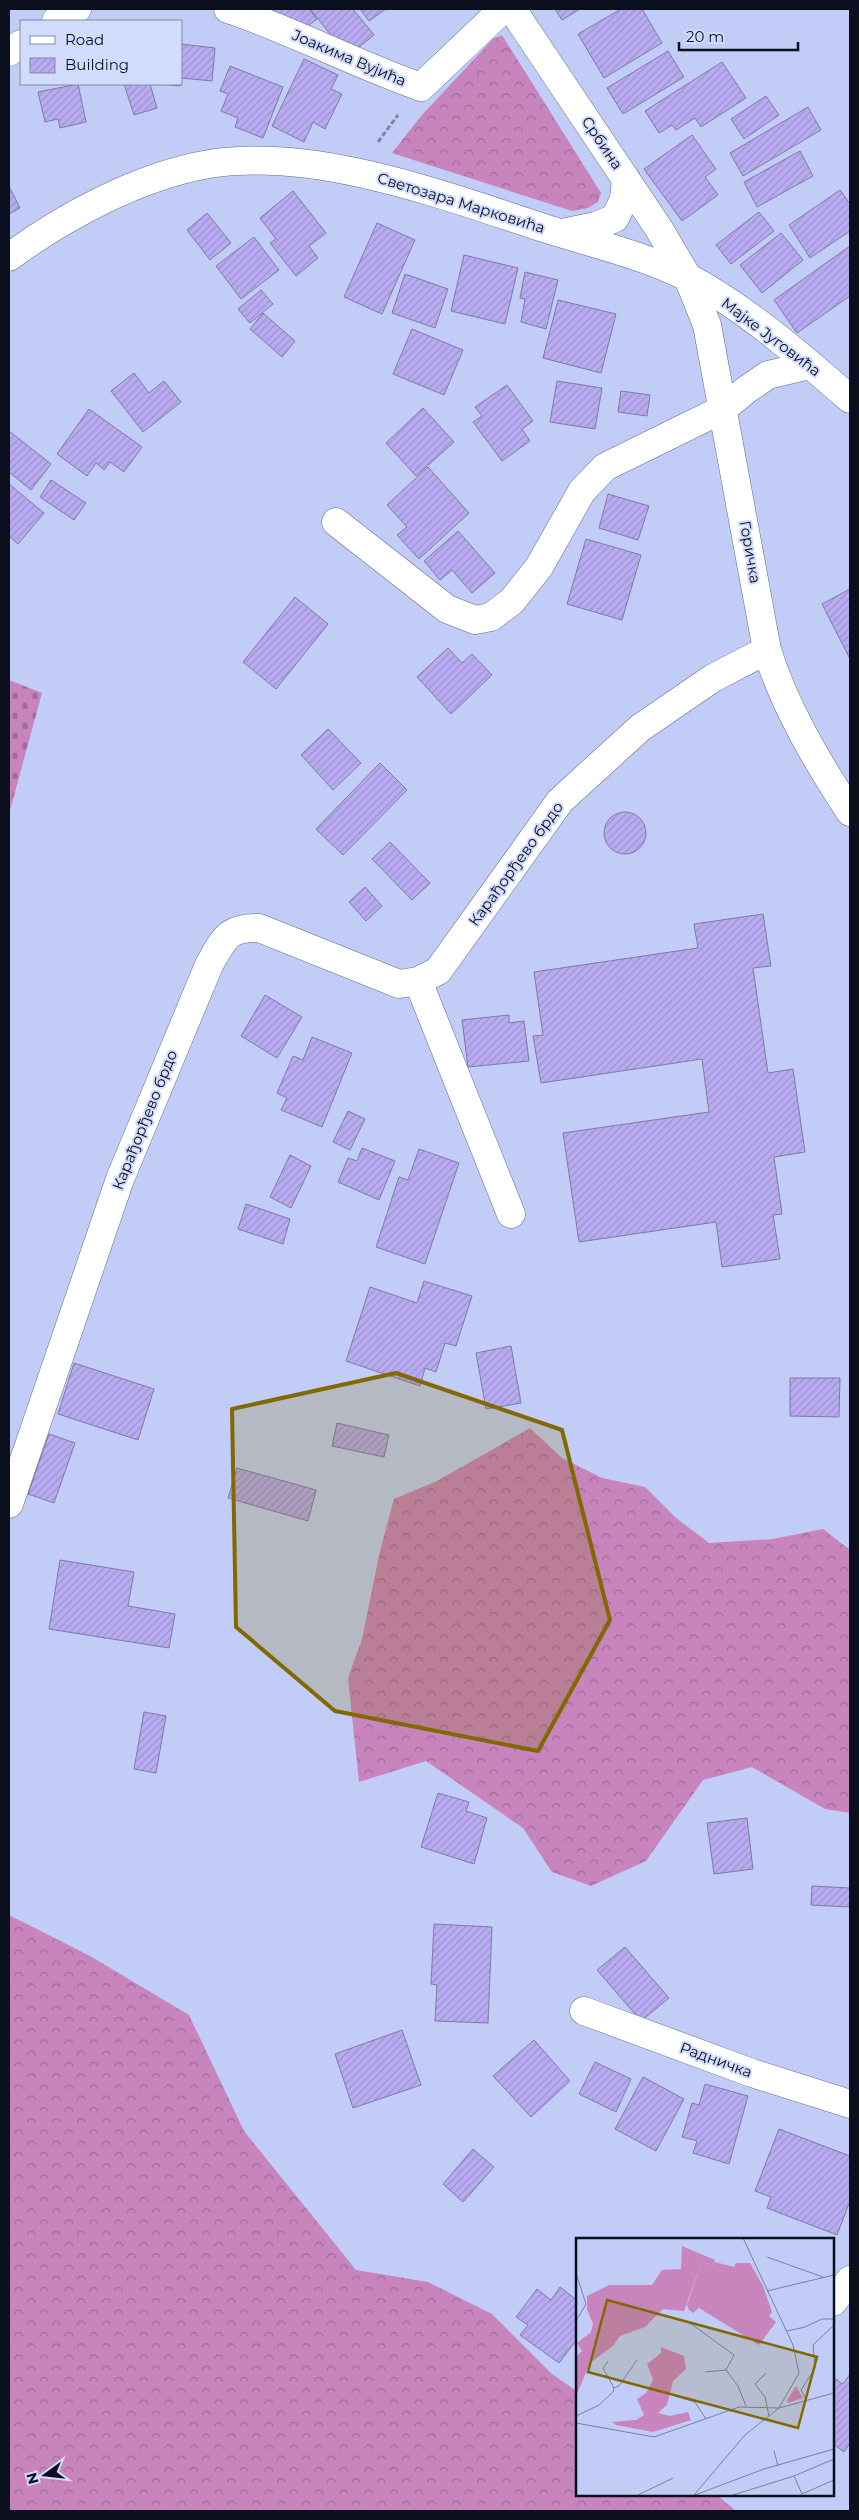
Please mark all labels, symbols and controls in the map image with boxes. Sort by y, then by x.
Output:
legend [20,20,182,85]
scale bar [679,20,798,52]
street label: Јоакима Вујића [289,25,409,90]
text: 20 m [686,27,724,46]
text: Road [65,30,104,49]
text: Building [65,55,129,74]
street label: Србина [578,112,627,173]
street label: Светозара Марковића [375,168,547,237]
street label: Мајке Југовића [718,293,825,380]
street label: Горичка [736,519,765,585]
street label: Карађорђево брдо [464,798,567,930]
street label: Карађорђево брдо [108,1047,181,1193]
street label: Радничка [677,2038,755,2081]
inset map [576,2238,834,2495]
north arrow [20,2450,70,2500]
text: N [22,2471,43,2486]

